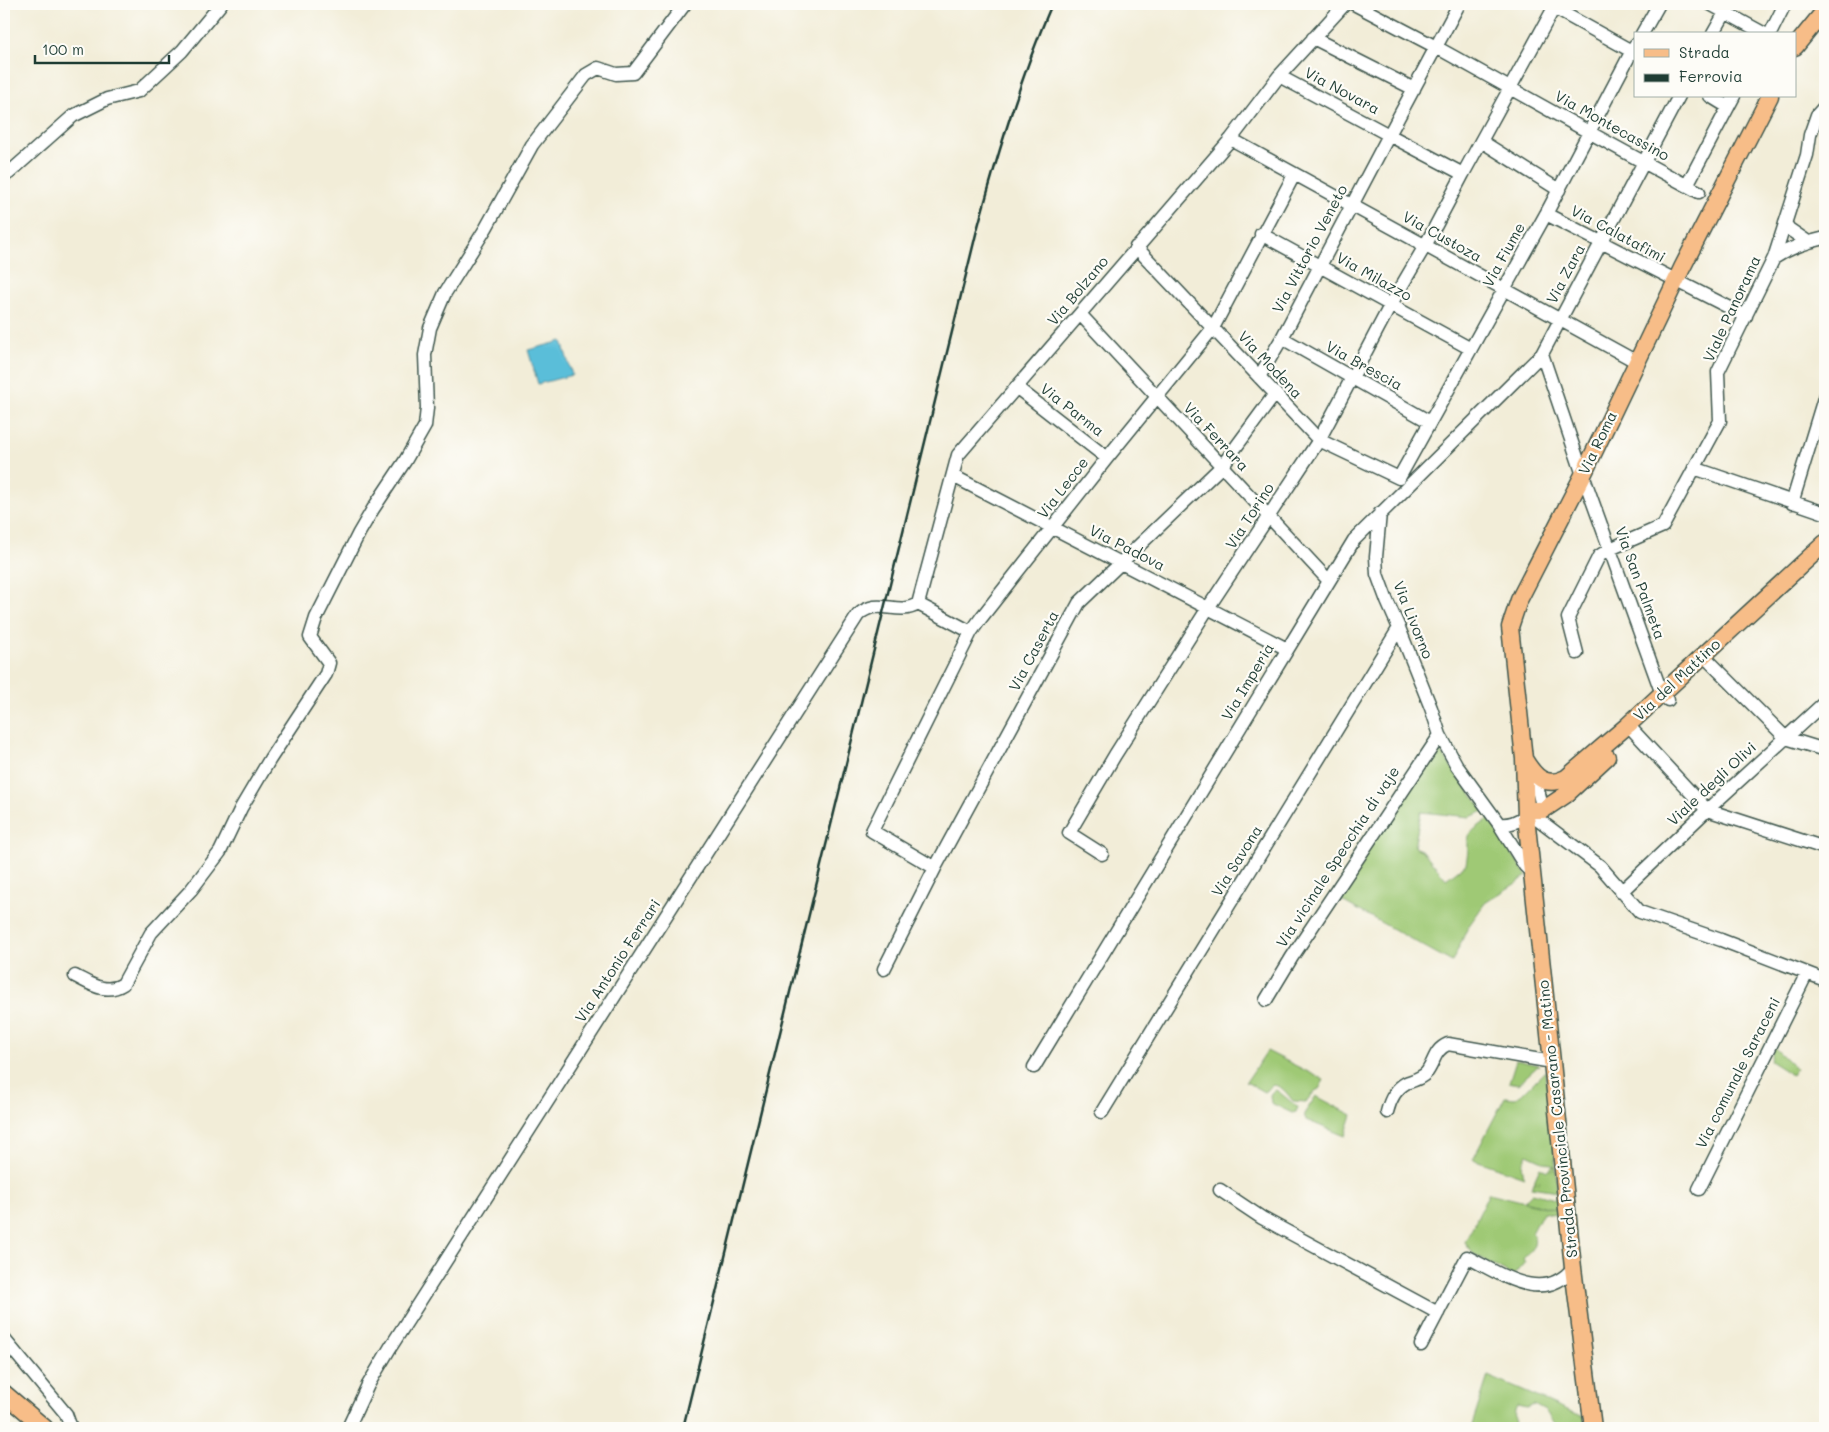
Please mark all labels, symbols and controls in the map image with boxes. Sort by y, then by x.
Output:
scale bar [35,32,169,64]
legend [1634,32,1796,98]
text: 100 m [42,39,84,59]
text: Strada [1679,42,1730,62]
street label: Via Novara [1301,62,1384,118]
text: Ferrovia [1679,66,1743,86]
street label: Via Montecassino [1552,85,1673,165]
street label: Via Vittorio Veneto [1267,181,1351,316]
street label: Via Calatafimi [1568,200,1669,266]
street label: Via Custoza [1399,206,1486,266]
street label: Via Fiume [1477,219,1529,290]
street label: Via Zara [1541,240,1589,307]
street label: Via Milazzo [1333,247,1416,305]
street label: Via Bolzano [1042,251,1112,329]
street label: Viale Panorama [1698,252,1765,365]
street label: Via Modena [1234,326,1307,402]
street label: Via Brescia [1323,336,1406,394]
street label: Via Parma [1037,378,1109,440]
street label: Via Ferrara [1180,398,1254,475]
street label: Via Roma [1573,408,1621,478]
street label: Via Lecce [1032,453,1092,522]
street label: Via Torino [1220,478,1278,552]
street label: Via Padova [1086,519,1169,575]
street label: Via San Palmeta [1611,523,1671,642]
street label: Via Livorno [1389,578,1439,662]
street label: Via Caserta [1004,607,1063,694]
street label: Via del Mattino [1629,634,1724,725]
street label: Via Imperia [1216,639,1278,724]
street label: Viale degli Olivi [1663,737,1760,830]
street label: Via vicinale Specchia di vaje [1271,762,1403,951]
street label: Via Savona [1206,821,1266,900]
street label: Via Antonio Ferrari [570,895,665,1026]
street label: Strada Provinciale Casarano - Matino [1532,979,1582,1259]
street label: Via comunale Saraceni [1690,993,1784,1152]

